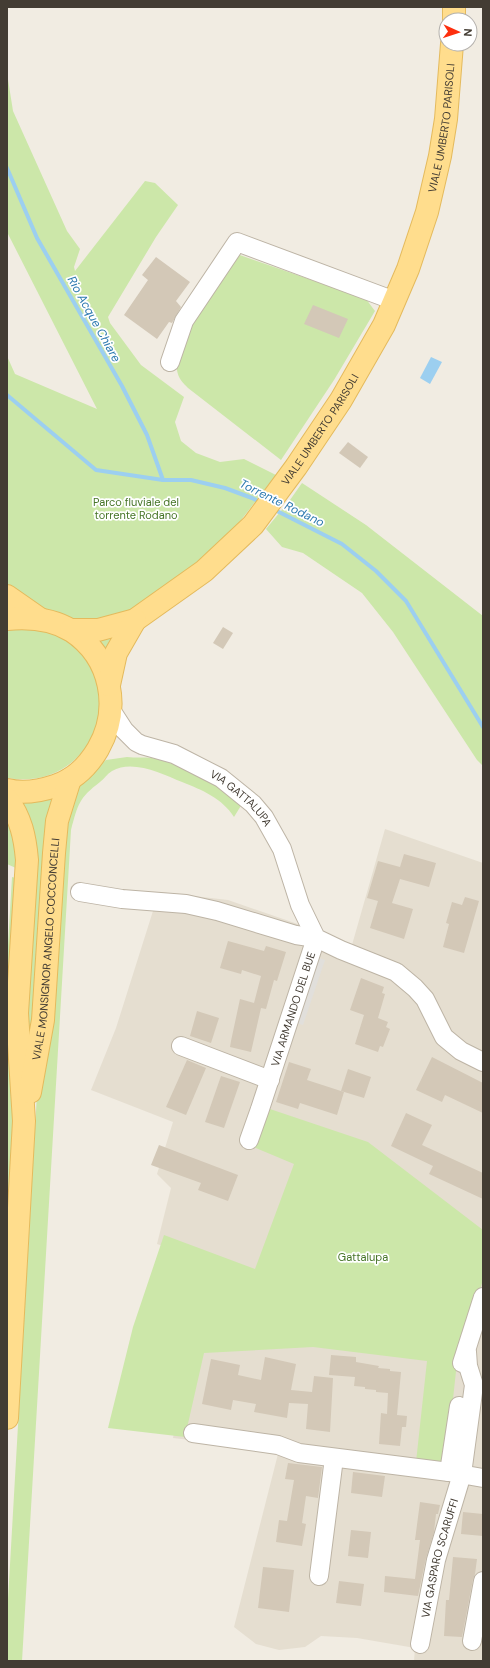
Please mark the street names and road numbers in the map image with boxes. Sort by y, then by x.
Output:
street label: VIALE UMBERTO PARISOLI [425,63,457,194]
street label: VIALE UMBERTO PARISOLI [278,371,362,488]
street label: VIA GATTALUPA [208,767,275,829]
street label: VIALE MONSIGNOR ANGELO COCCONCELLI [29,837,62,1061]
street label: VIA ARMANDO DEL BUE [268,950,318,1068]
street label: VIA GASPARO SCARUFFI [418,1497,461,1619]

